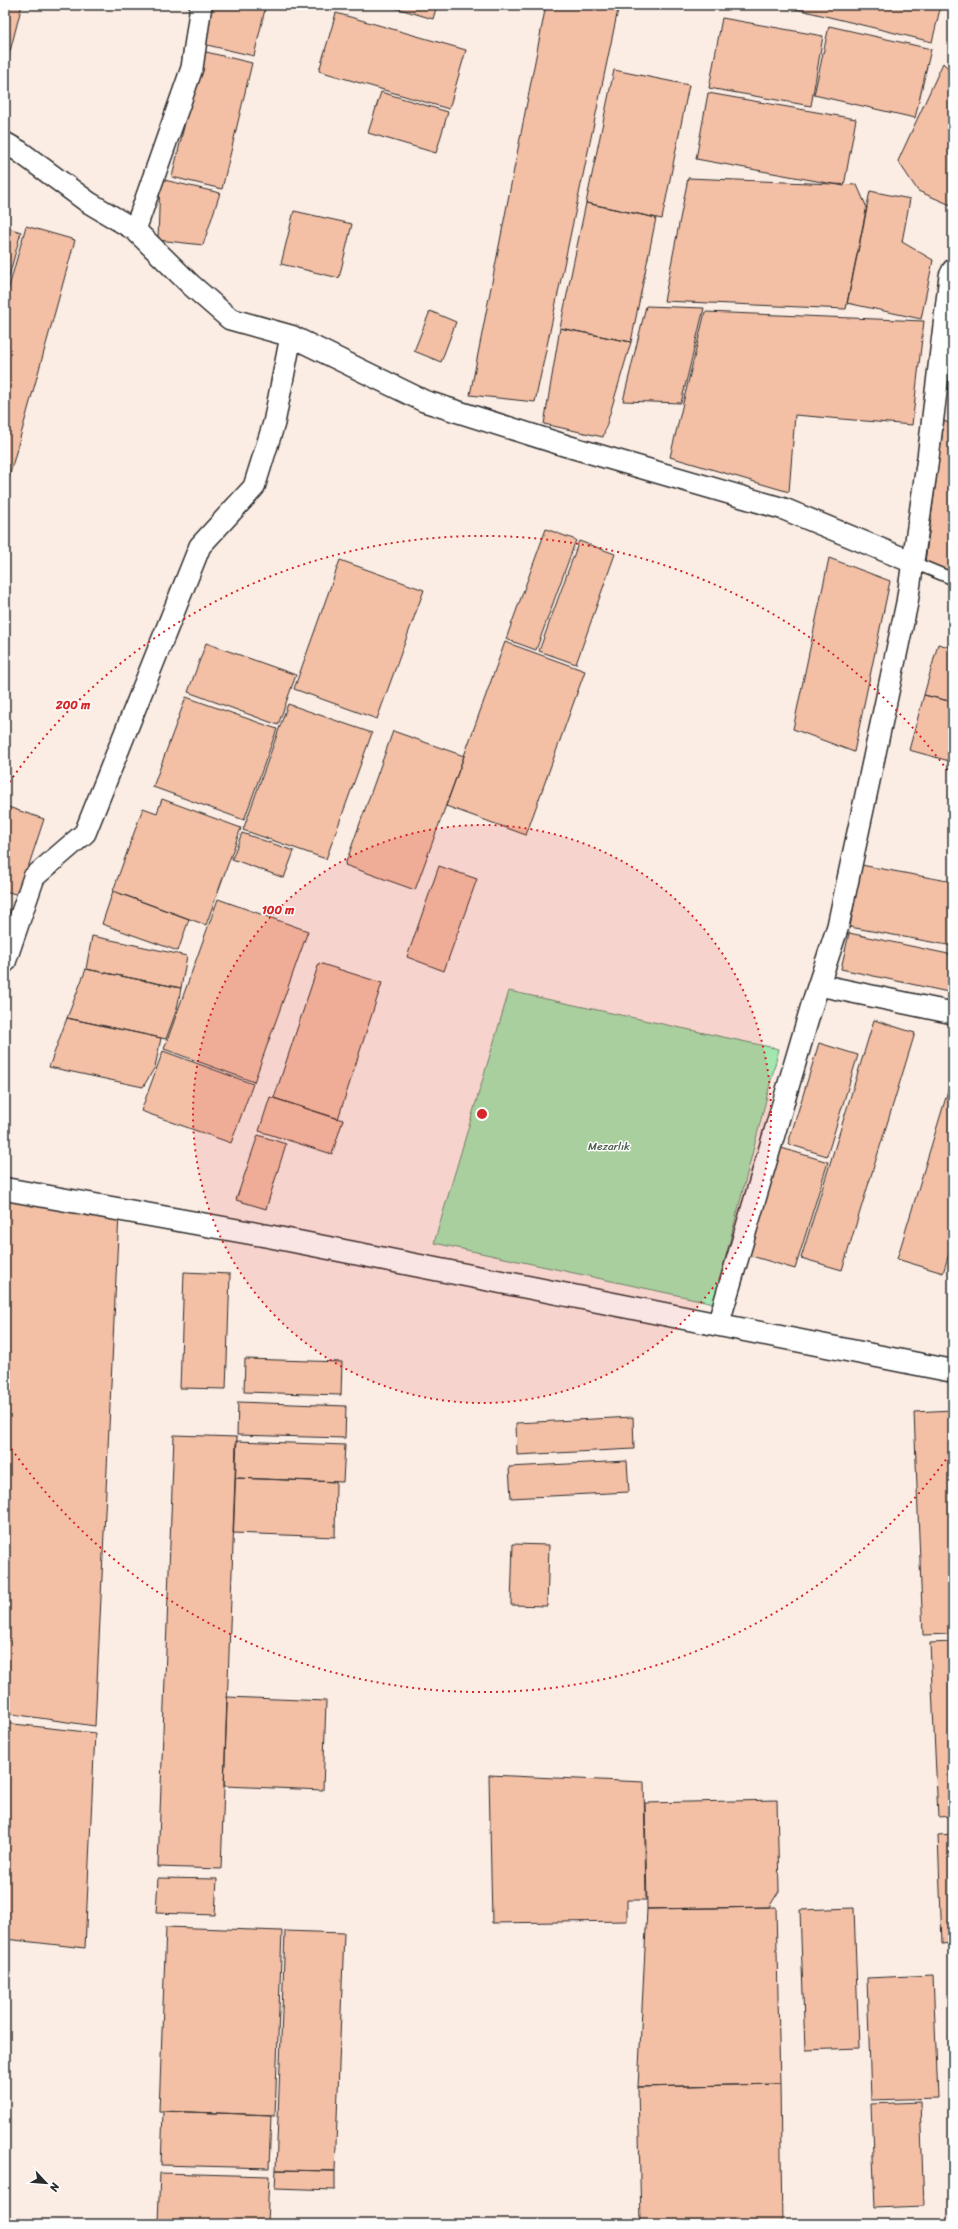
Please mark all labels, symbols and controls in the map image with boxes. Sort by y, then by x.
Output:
text: 200 m [55,694,91,716]
text: 100 m [262,899,295,921]
centre of rings [475,1107,489,1121]
park label: Mezarlık [588,1137,630,1156]
north arrow [26,2163,66,2203]
text: N [44,2179,65,2195]

